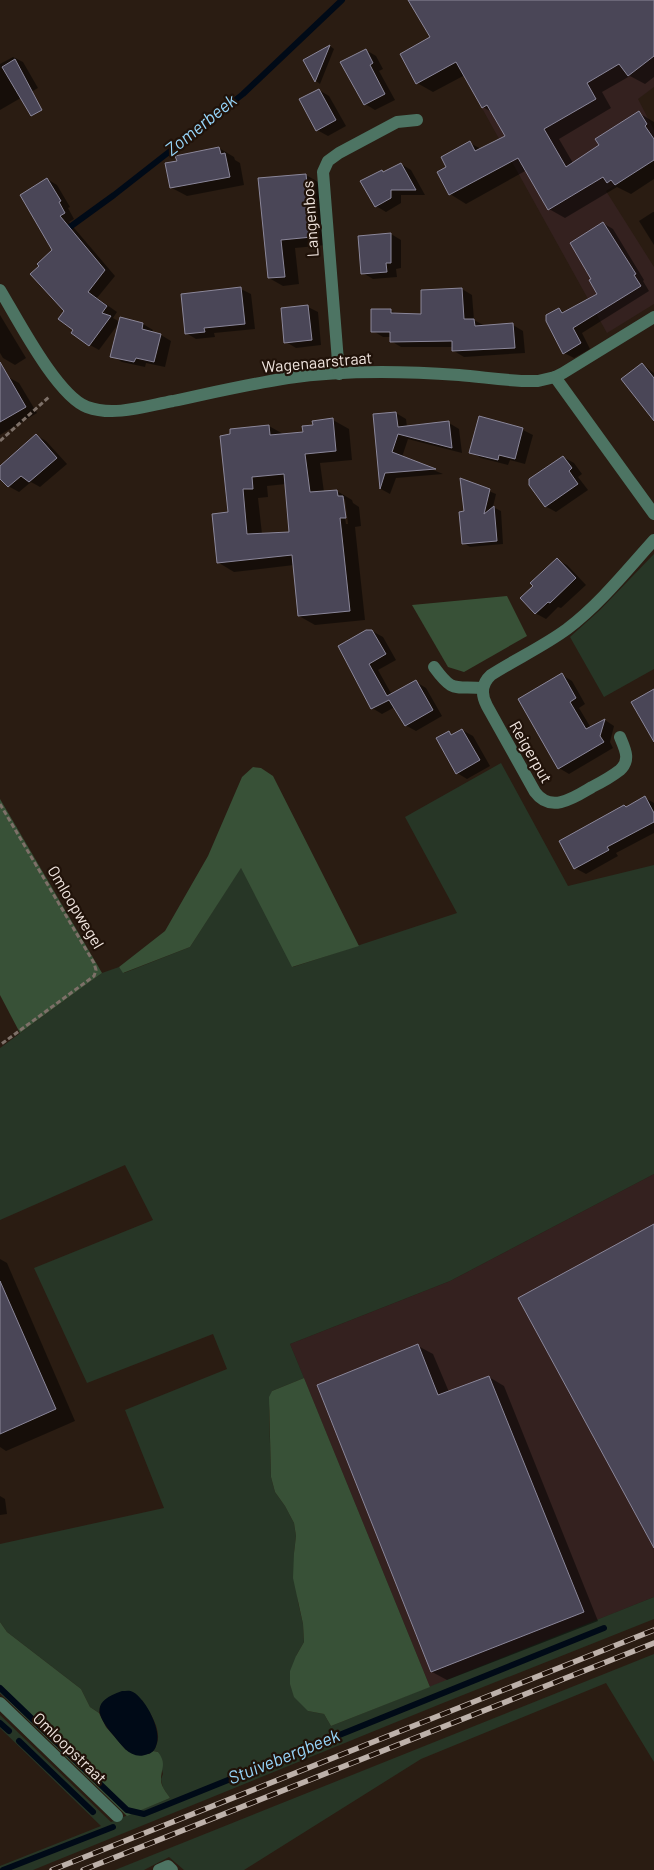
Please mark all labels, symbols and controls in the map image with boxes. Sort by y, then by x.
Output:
water label: Zomerbeek [160,89,241,160]
street label: Langenbos [297,180,322,258]
street label: Wagenaarstraat [261,347,373,376]
street label: Reigerput [506,717,557,786]
street label: Omloopwegel [44,862,109,952]
street label: Omloopstraat [30,1708,111,1787]
water label: Stuivebergbeek [225,1724,343,1788]

